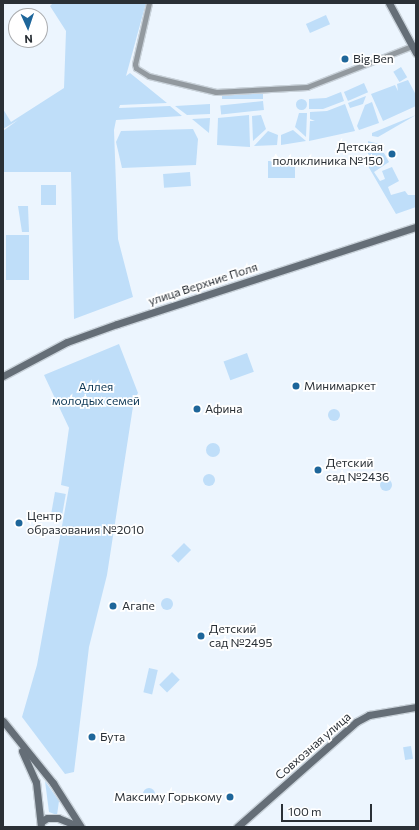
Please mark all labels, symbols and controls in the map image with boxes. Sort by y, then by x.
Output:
north arrow [8,8,48,48]
text: N [24,33,33,46]
place label: Big Ben [353,52,394,66]
marker: Big Ben [340,54,350,64]
place label: Детская поликлиника №150 [272,140,383,168]
marker: Детская поликлиника №150 [386,148,398,160]
street label: улица Верхние Поля [147,260,259,308]
place label: Минимаркет [304,379,376,393]
park label: Аллея молодых семей [52,380,140,408]
marker: Минимаркет [291,381,301,391]
place label: Афина [205,402,242,416]
marker: Афина [192,404,202,414]
place label: Детский сад №2436 [326,456,389,484]
marker: Детский сад №2436 [313,465,323,475]
place label: Центр образования №2010 [27,509,144,537]
marker: Центр образования №2010 [14,518,24,528]
place label: Агапе [122,599,155,613]
marker: Агапе [107,600,119,612]
place label: Детский сад №2495 [209,622,272,650]
marker: Детский сад №2495 [196,631,206,641]
street label: Совхозная улица [272,709,354,783]
place label: Бута [100,730,125,744]
marker: Бута [87,732,97,742]
place label: Максиму Горькому [114,790,222,804]
marker: Максиму Горькому [225,792,235,802]
scale bar [283,796,374,822]
text: 100 m [288,804,322,818]

